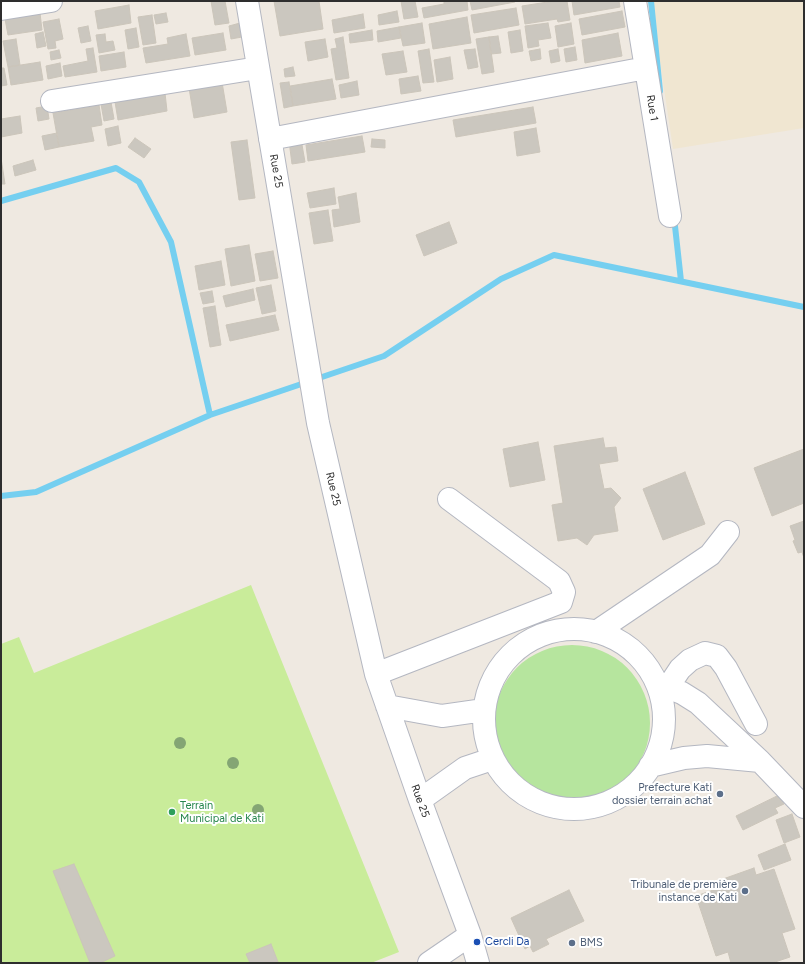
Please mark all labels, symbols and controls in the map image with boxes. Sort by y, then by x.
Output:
street label: Rue 1 [643,94,661,122]
street label: Rue 25 [267,153,285,189]
street label: Rue 25 [323,471,343,507]
place label: Prefecture Kati dossier terrain achat [612,781,712,807]
street label: Rue 25 [408,783,432,819]
marker: Prefecture Kati dossier terrain achat [715,789,725,799]
place label: Terrain Municipal de Kati [180,799,264,825]
marker: Terrain Municipal de Kati [167,807,177,817]
place label: Tribunale de première instance de Kati [631,878,737,904]
marker: Tribunale de première instance de Kati [740,886,750,896]
place label: Cercli Da [485,935,529,949]
place label: BMS [580,936,603,950]
marker: Cercli Da [472,937,482,947]
marker: BMS [567,938,577,948]

